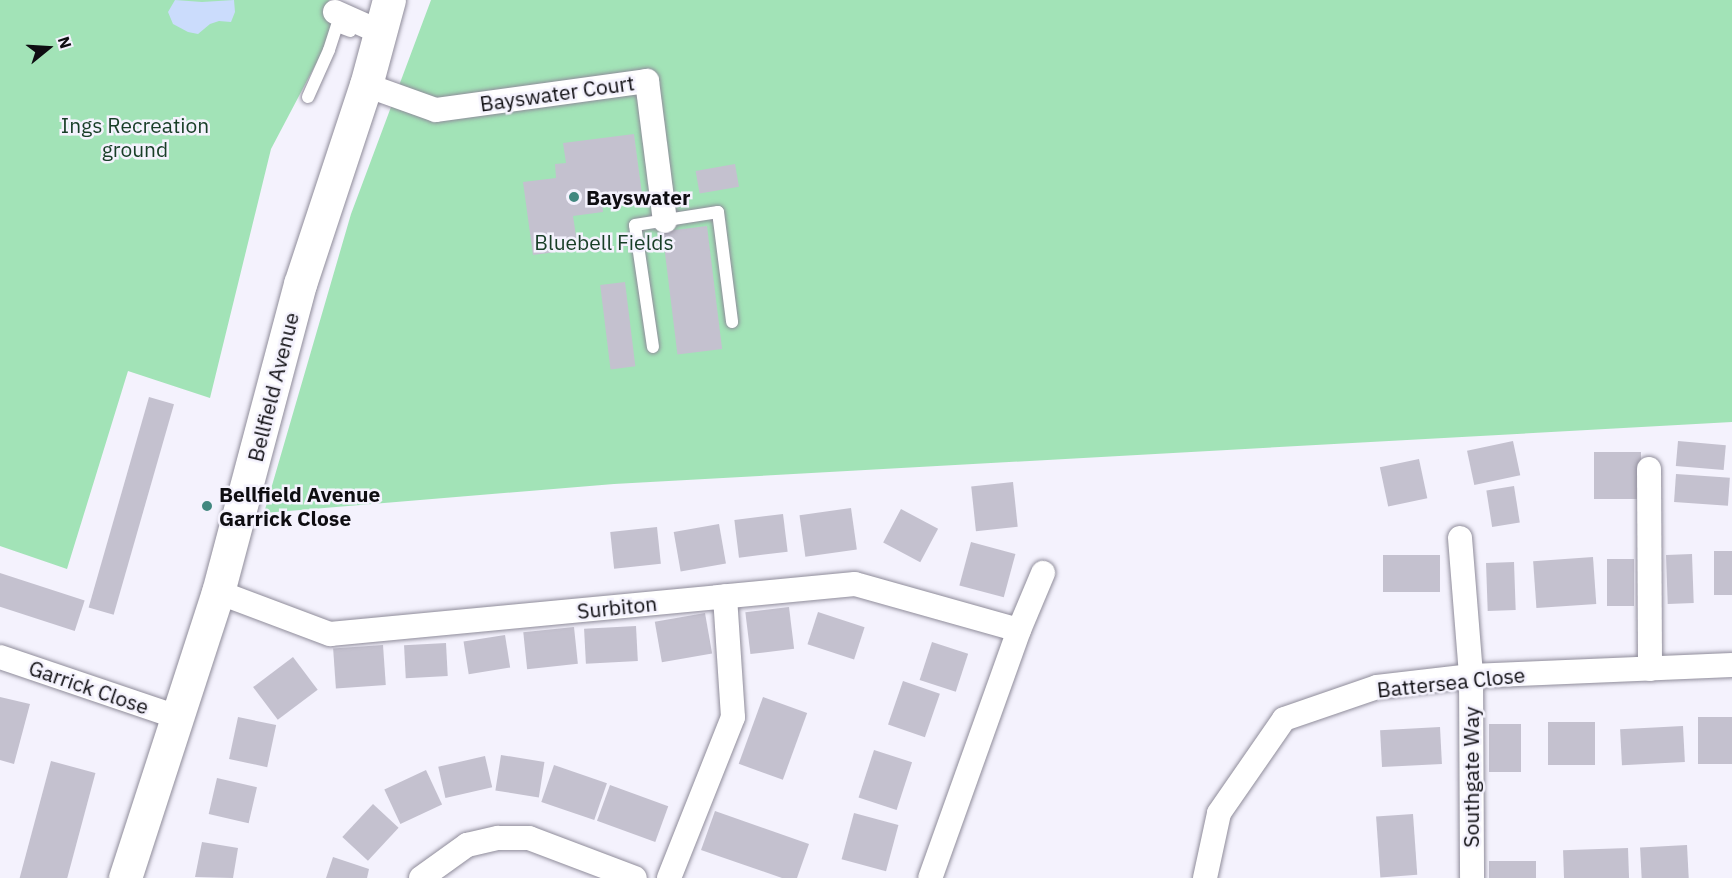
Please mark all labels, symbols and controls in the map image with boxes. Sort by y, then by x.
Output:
north arrow [18,18,78,78]
text: N [54,34,76,51]
street label: Bayswater Court [478,70,636,116]
park label: Ings Recreation ground [61,112,209,162]
place label: Bayswater [586,184,691,210]
marker: Bayswater [567,190,581,204]
park label: Bluebell Fields [534,229,674,255]
street label: Bellfield Avenue [242,310,304,464]
place label: Bellfield Avenue Garrick Close [219,481,380,531]
marker: Bellfield Avenue Garrick Close [200,499,214,513]
street label: Surbiton [576,590,658,624]
street label: Garrick Close [26,655,152,719]
street label: Battersea Close [1376,662,1526,702]
street label: Southgate Way [1458,706,1484,848]

